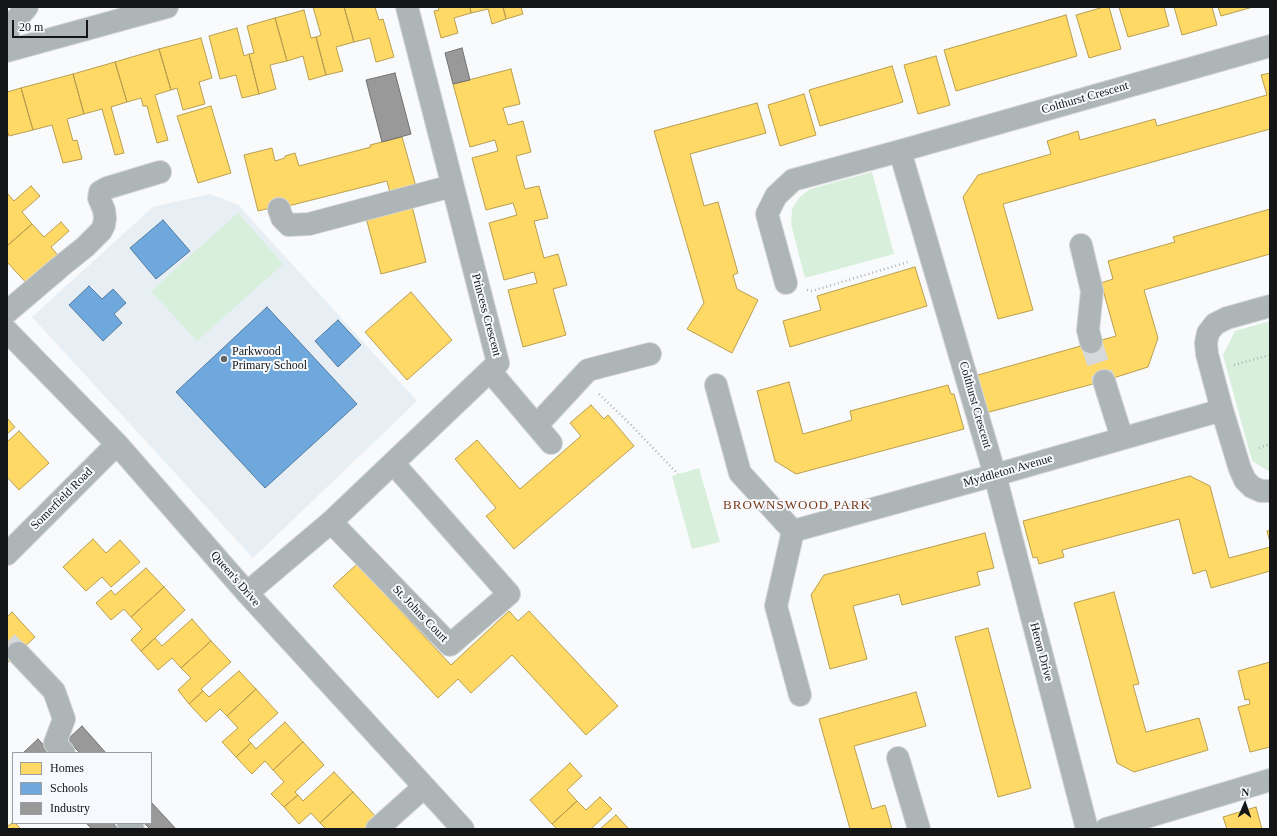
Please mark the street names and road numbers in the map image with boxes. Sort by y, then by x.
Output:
street label: Colthurst Crescent [1040,79,1130,117]
street label: Princess Crescent [468,272,504,358]
street label: Colthurst Crescent [956,360,994,450]
street label: Myddleton Avenue [962,451,1054,491]
street label: Somerfield Road [28,465,96,533]
street label: Queen's Drive [207,548,263,610]
street label: St. Johns Court [389,582,451,646]
street label: Heron Drive [1026,621,1056,683]

